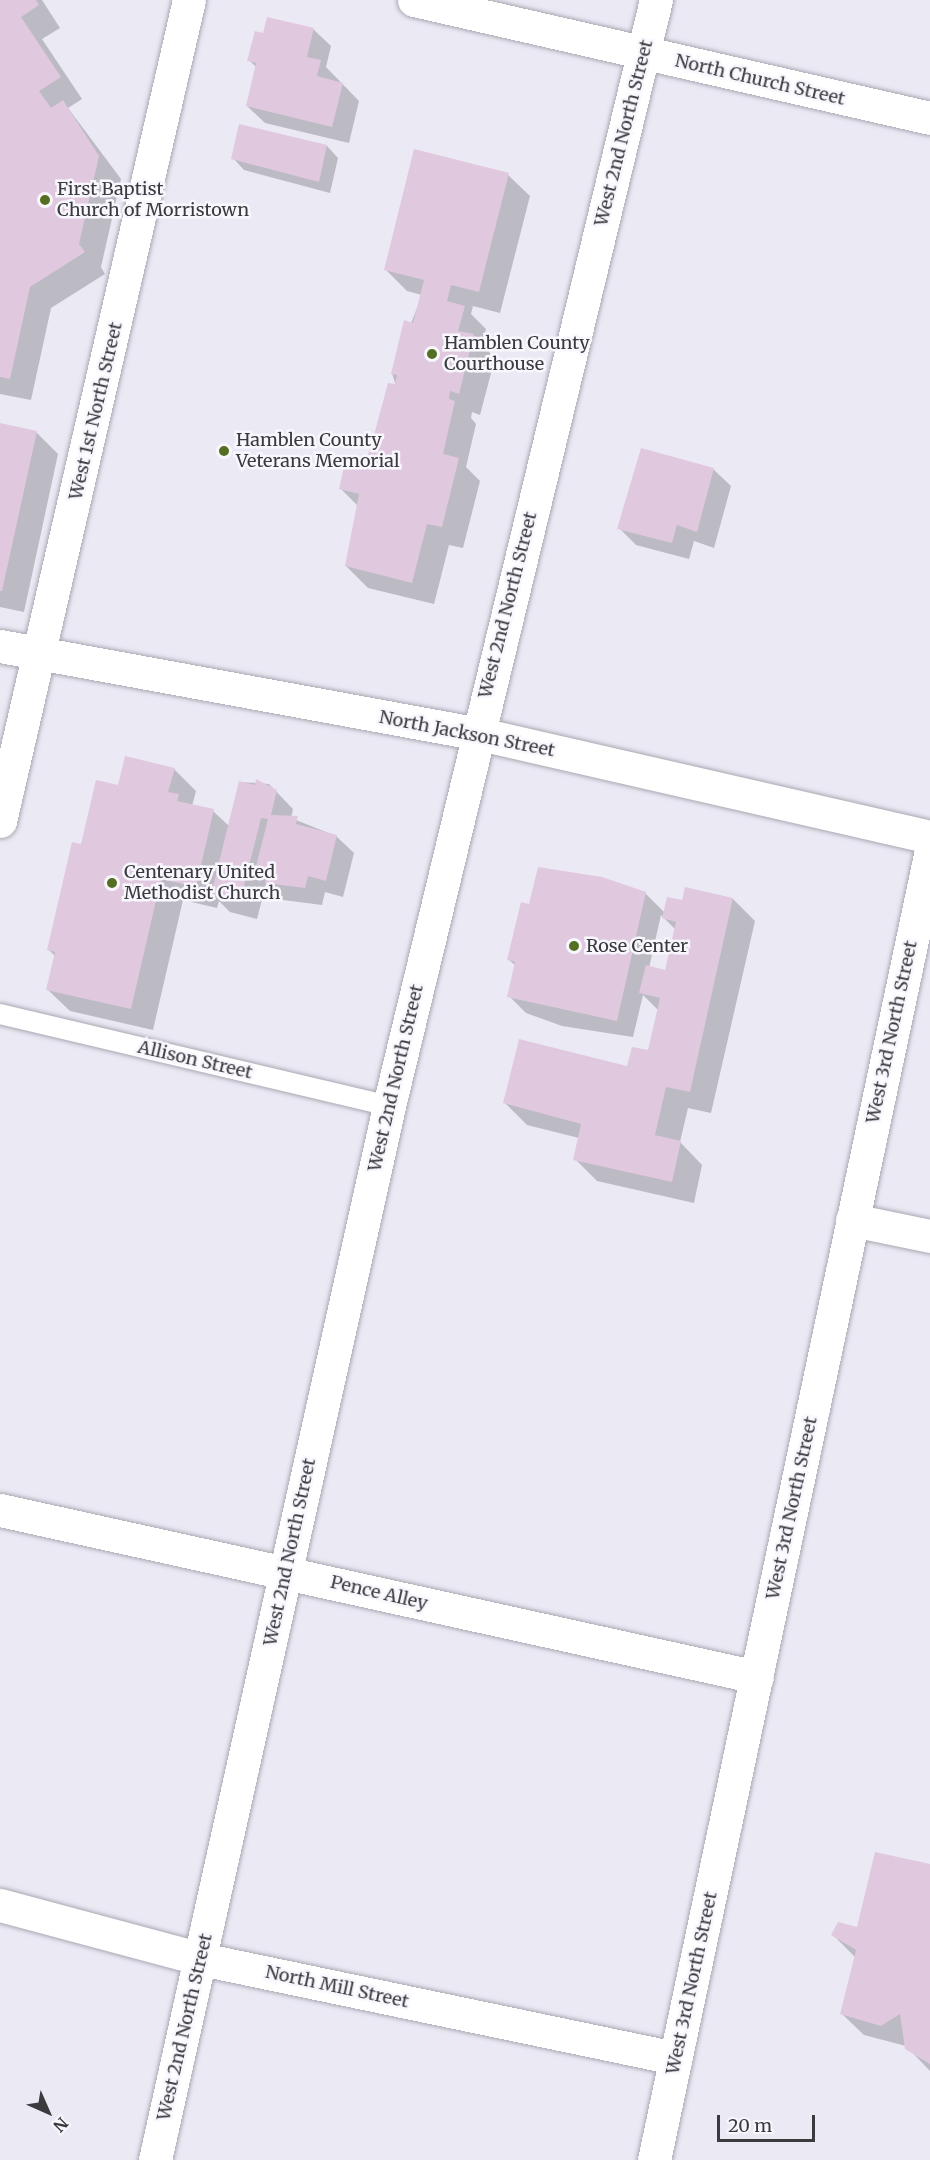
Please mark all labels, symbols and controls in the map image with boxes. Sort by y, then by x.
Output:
street label: West 2nd North Street [590,38,658,228]
street label: North Church Street [673,50,847,110]
place label: First Baptist Church of Morristown [57,179,249,222]
marker: First Baptist Church of Morristown [38,193,52,207]
street label: West 1st North Street [65,320,127,502]
place label: Hamblen County Courthouse [444,333,590,376]
marker: Hamblen County Courthouse [425,347,439,361]
place label: Hamblen County Veterans Memorial [236,430,400,472]
marker: Hamblen County Veterans Memorial [217,444,231,458]
street label: West 2nd North Street [474,510,542,700]
street label: North Jackson Street [377,706,557,762]
place label: Centenary United Methodist Church [124,862,280,904]
marker: Centenary United Methodist Church [105,876,119,890]
place label: Rose Center [586,935,688,957]
marker: Rose Center [567,939,581,953]
street label: West 3rd North Street [862,939,922,1125]
street label: West 2nd North Street [364,982,428,1174]
street label: Allison Street [136,1036,254,1084]
street label: West 3rd North Street [762,1415,822,1601]
street label: West 2nd North Street [260,1456,320,1648]
street label: Pence Alley [328,1571,430,1615]
street label: West 3rd North Street [662,1890,722,2076]
street label: West 2nd North Street [153,1931,217,2123]
street label: North Mill Street [263,1961,411,2013]
north arrow [18,2082,78,2142]
scale bar [720,2103,818,2141]
text: N [49,2113,72,2136]
text: 20 m [728,2114,772,2137]

